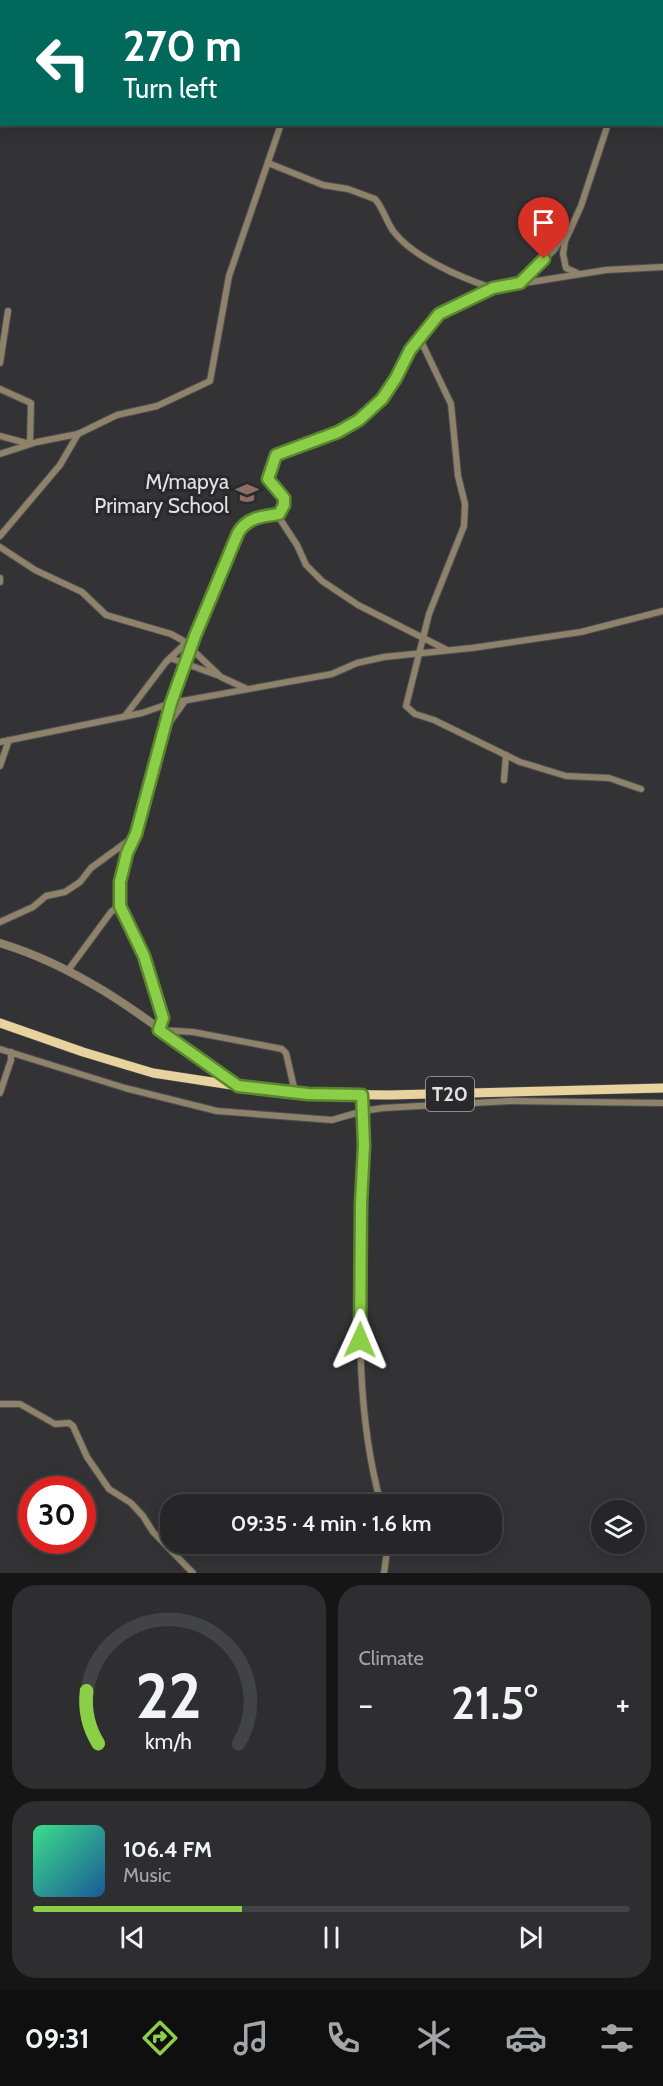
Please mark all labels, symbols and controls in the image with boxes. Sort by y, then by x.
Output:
text: 270 m [123,20,242,72]
icon: left [24,24,102,102]
text: Turn left [123,72,217,105]
pin [518,197,569,259]
icon: arrive [527,206,560,239]
place label: M/mapya Primary School [94,469,229,518]
school or university icon: M/mapya Primary School [234,480,260,506]
road number: T20 [426,1077,474,1111]
position arrow [328,1308,392,1372]
speed limit sign: 30 [18,1476,96,1554]
map controls [591,1500,645,1554]
button: layers [591,1500,645,1554]
text: 09:35 · 4 min · 1.6 km [231,1510,431,1537]
text: Climate [359,1646,424,1670]
text: 22 [136,1658,202,1734]
text: 21.5° [451,1676,538,1730]
text: − [359,1684,373,1724]
text: + [615,1684,630,1724]
text: km/h [145,1728,192,1754]
text: 106.4 FM [123,1836,212,1863]
text: Music [123,1863,171,1887]
icon: previous [116,1921,149,1954]
icon: pause [315,1921,348,1954]
icon: next [514,1921,547,1954]
icon: directions [139,2017,181,2059]
icon: music [230,2017,272,2059]
icon: phone [322,2017,364,2059]
icon: climate [413,2017,455,2059]
icon: car [505,2017,547,2059]
icon: filters [596,2017,638,2059]
text: 09:31 [25,2022,89,2055]

